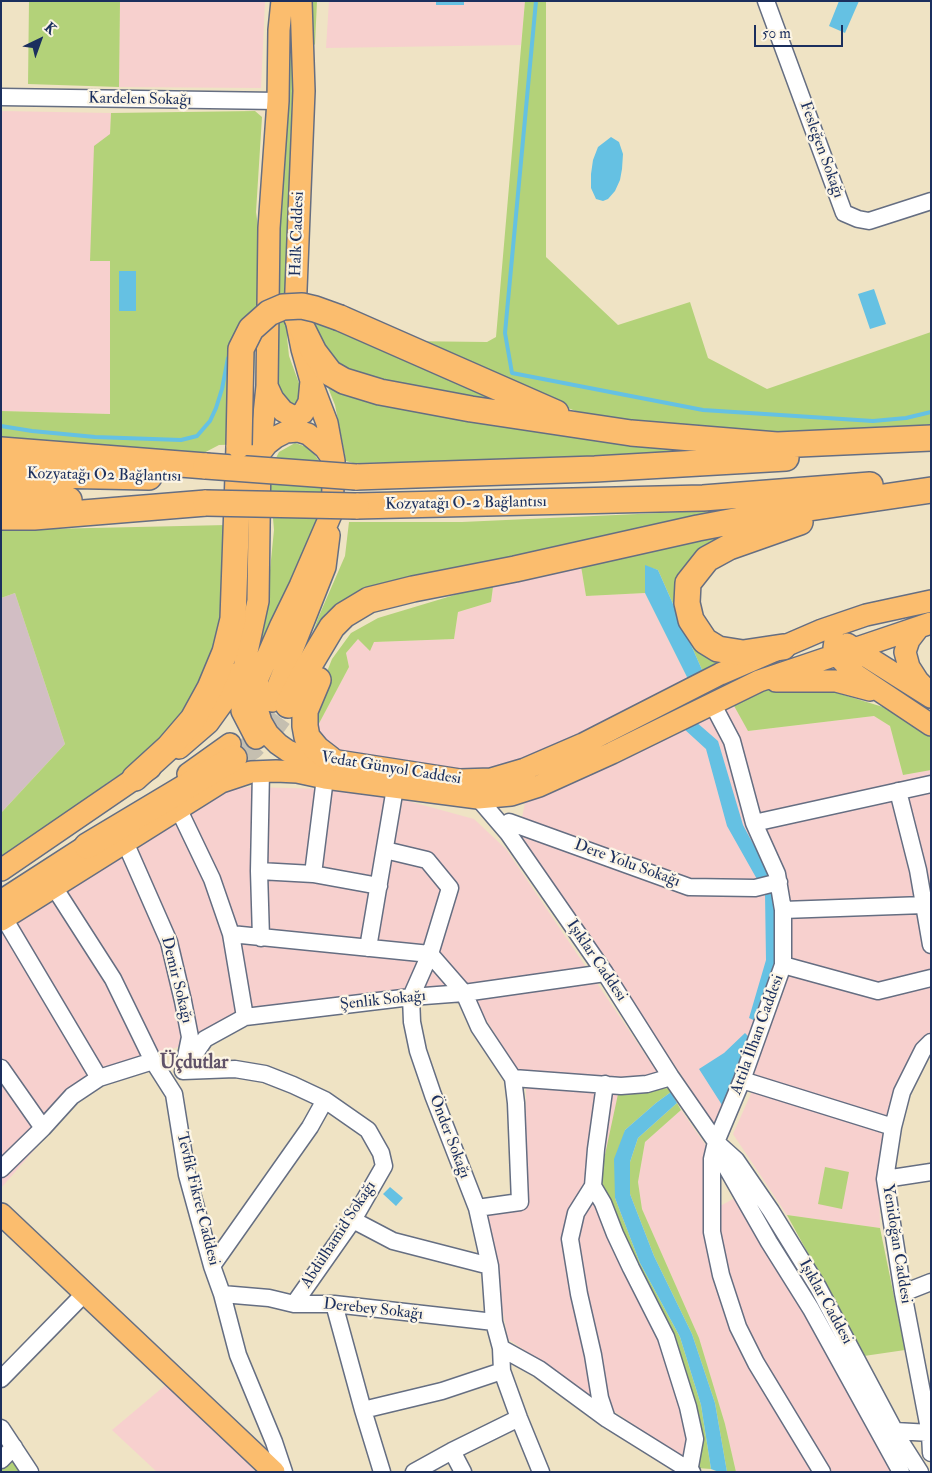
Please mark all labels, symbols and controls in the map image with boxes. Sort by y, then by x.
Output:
north arrow [15,15,65,65]
scale bar [757,15,846,47]
text: K [41,19,60,38]
text: 50 m [762,24,791,43]
street label: Kardelen Sokağı [88,90,192,110]
street label: Fesleğen Sokağı [795,99,847,201]
street label: Halk Caddesi [287,191,309,277]
street label: Kozyatağı O2 Bağlantısı [27,465,181,487]
street label: Kozyatağı O-2 Bağlantısı [385,493,547,515]
street label: Vedat Günyol Caddesi [319,748,463,790]
street label: Dere Yolu Sokağı [571,836,683,892]
street label: Işıklar Caddesi [562,917,630,1005]
street label: Demir Sokağı [156,935,196,1025]
street label: Attila İlhan Caddesi [727,972,789,1098]
street label: Şenlik Sokağı [339,987,427,1015]
district label: Üçdutlar [160,1053,228,1075]
street label: Önder Sokağı [424,1093,474,1181]
street label: Tevfik Fikret Caddesi [171,1130,223,1268]
street label: Abdülhamid Sokağı [297,1178,381,1292]
street label: Yenidoğan Caddesi [877,1183,915,1305]
street label: Işıklar Caddesi [794,1256,856,1348]
street label: Derebey Sokağı [322,1295,424,1325]

